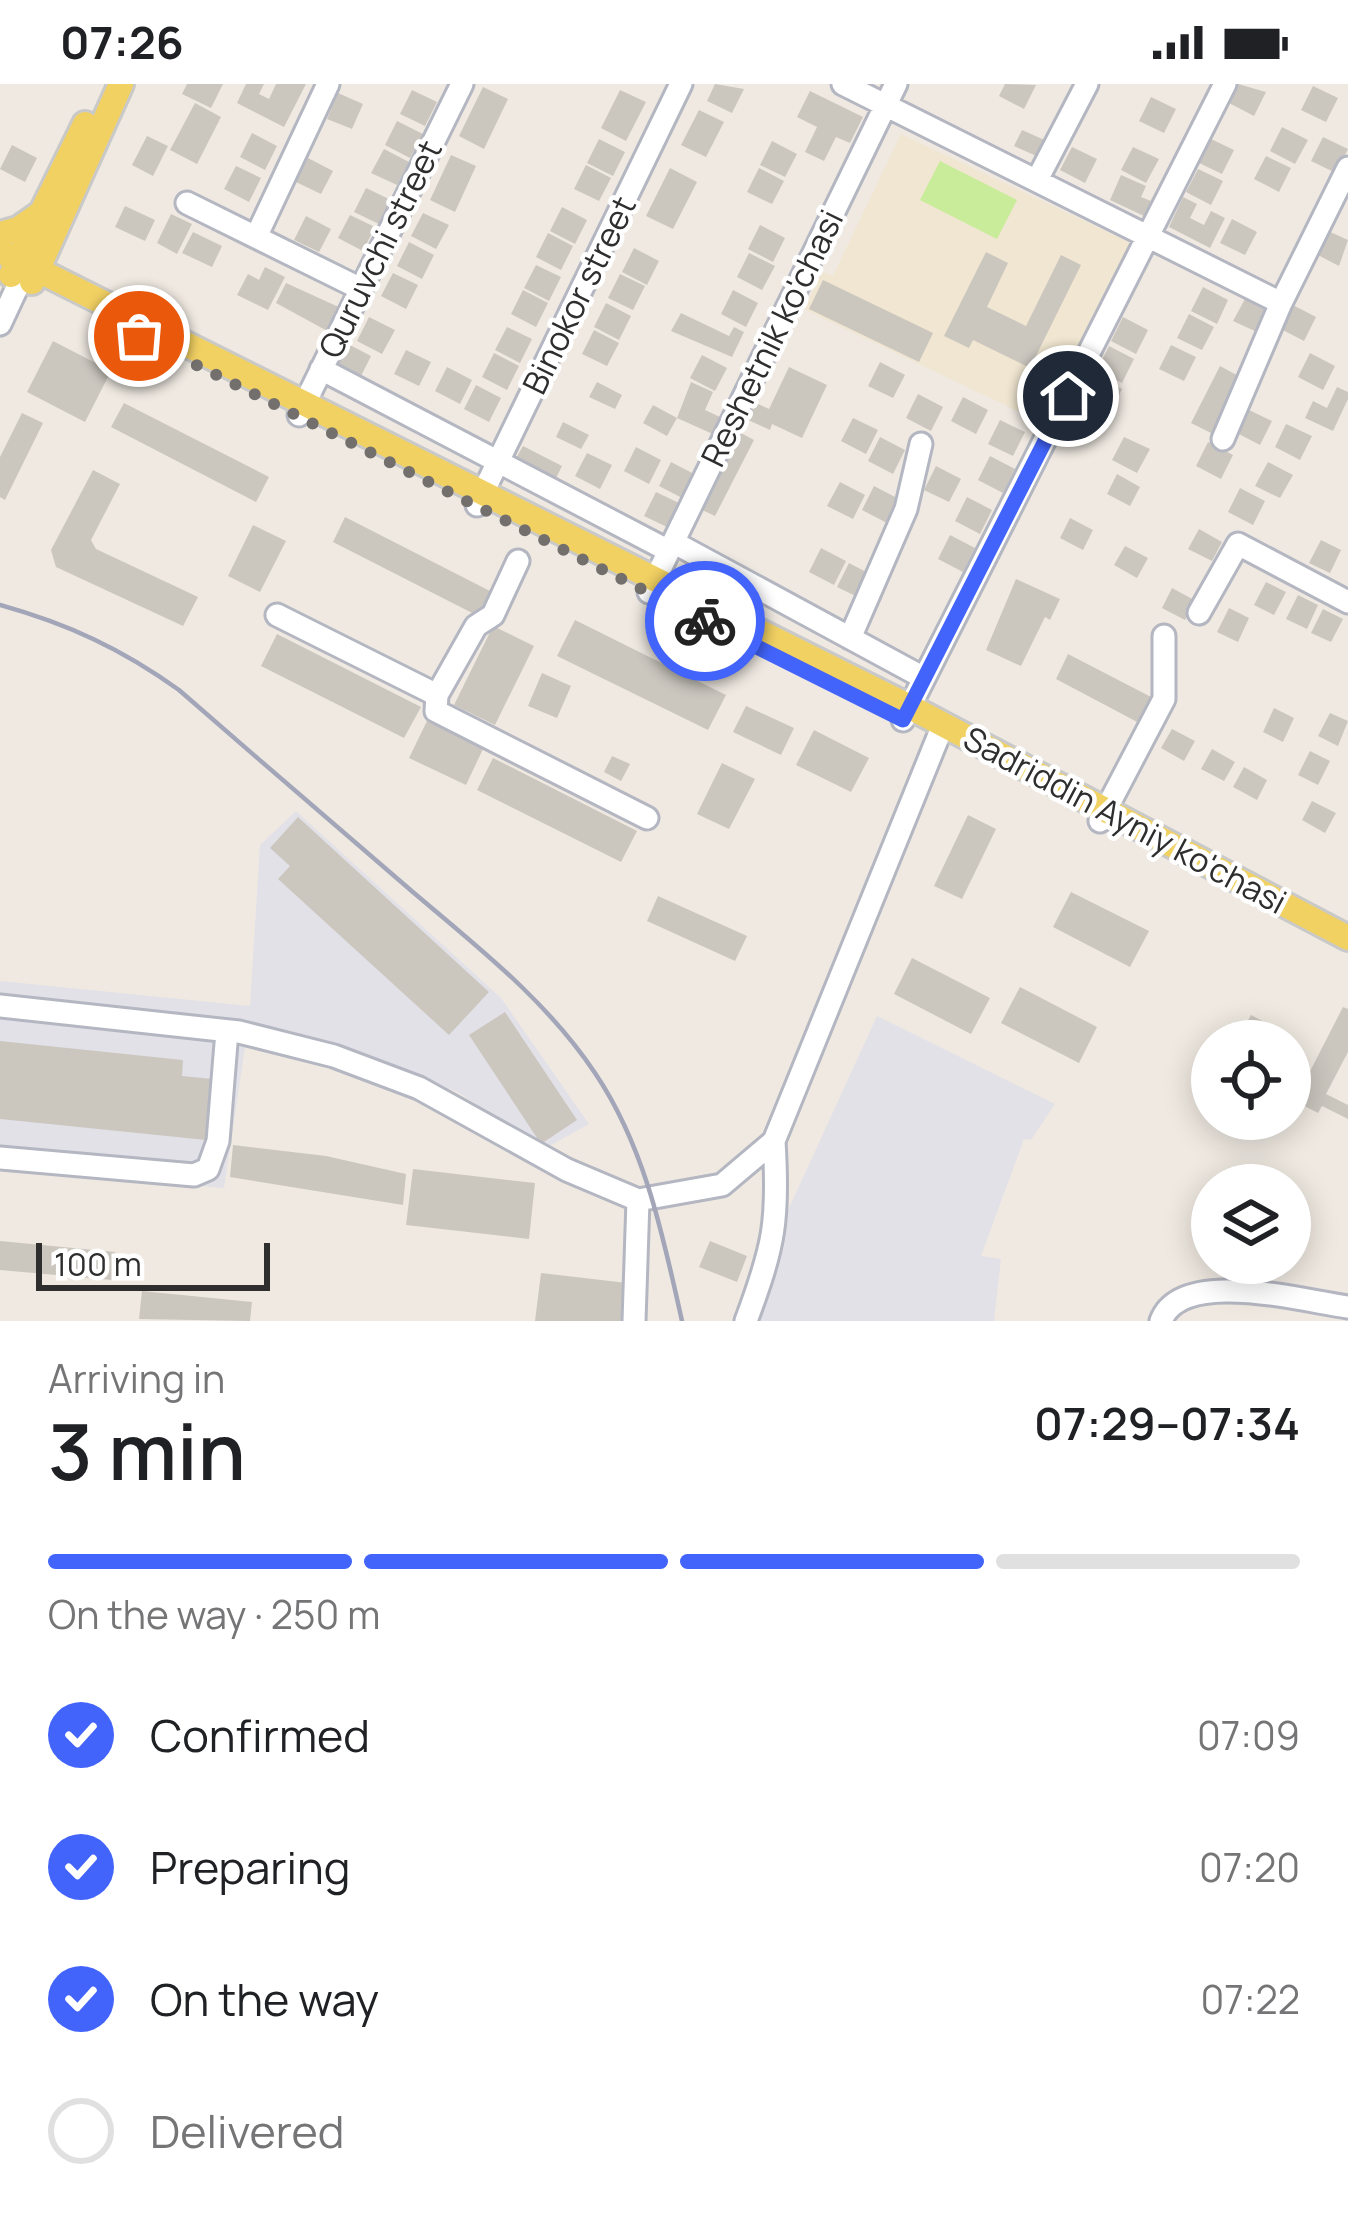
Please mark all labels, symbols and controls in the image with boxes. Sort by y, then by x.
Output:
text: 07:26 [60,11,184,73]
street label: Quruvchi street [307,132,452,365]
street label: Binokor street [511,188,646,401]
street label: Reshetnik ko'chasi [690,202,853,474]
pin [88,285,190,387]
icon: bag [106,303,172,369]
pin [1017,345,1119,447]
icon: home [1035,363,1101,429]
courier [645,561,765,681]
icon: bike [672,588,738,654]
street label: Sadriddin Ayniy ko'chasi [956,715,1294,924]
map controls [1191,1020,1311,1284]
button: locate [1191,1020,1311,1140]
button: layers [1191,1164,1311,1284]
scale bar [36,1237,270,1290]
text: 100 m [54,1241,142,1286]
text: Arriving in [48,1351,225,1405]
text: 07:29–07:34 [1034,1392,1300,1454]
text: 3 min [48,1397,246,1503]
text: On the way · 250 m [48,1587,380,1641]
icon: check [48,1702,114,1768]
text: Confirmed [150,1704,370,1766]
text: 07:09 [1197,1708,1300,1762]
icon: check [48,1834,114,1900]
text: Preparing [150,1836,350,1898]
text: 07:20 [1199,1840,1300,1894]
icon: check [48,1966,114,2032]
text: On the way [150,1968,379,2030]
text: 07:22 [1201,1972,1300,2026]
text: Delivered [150,2100,345,2162]

